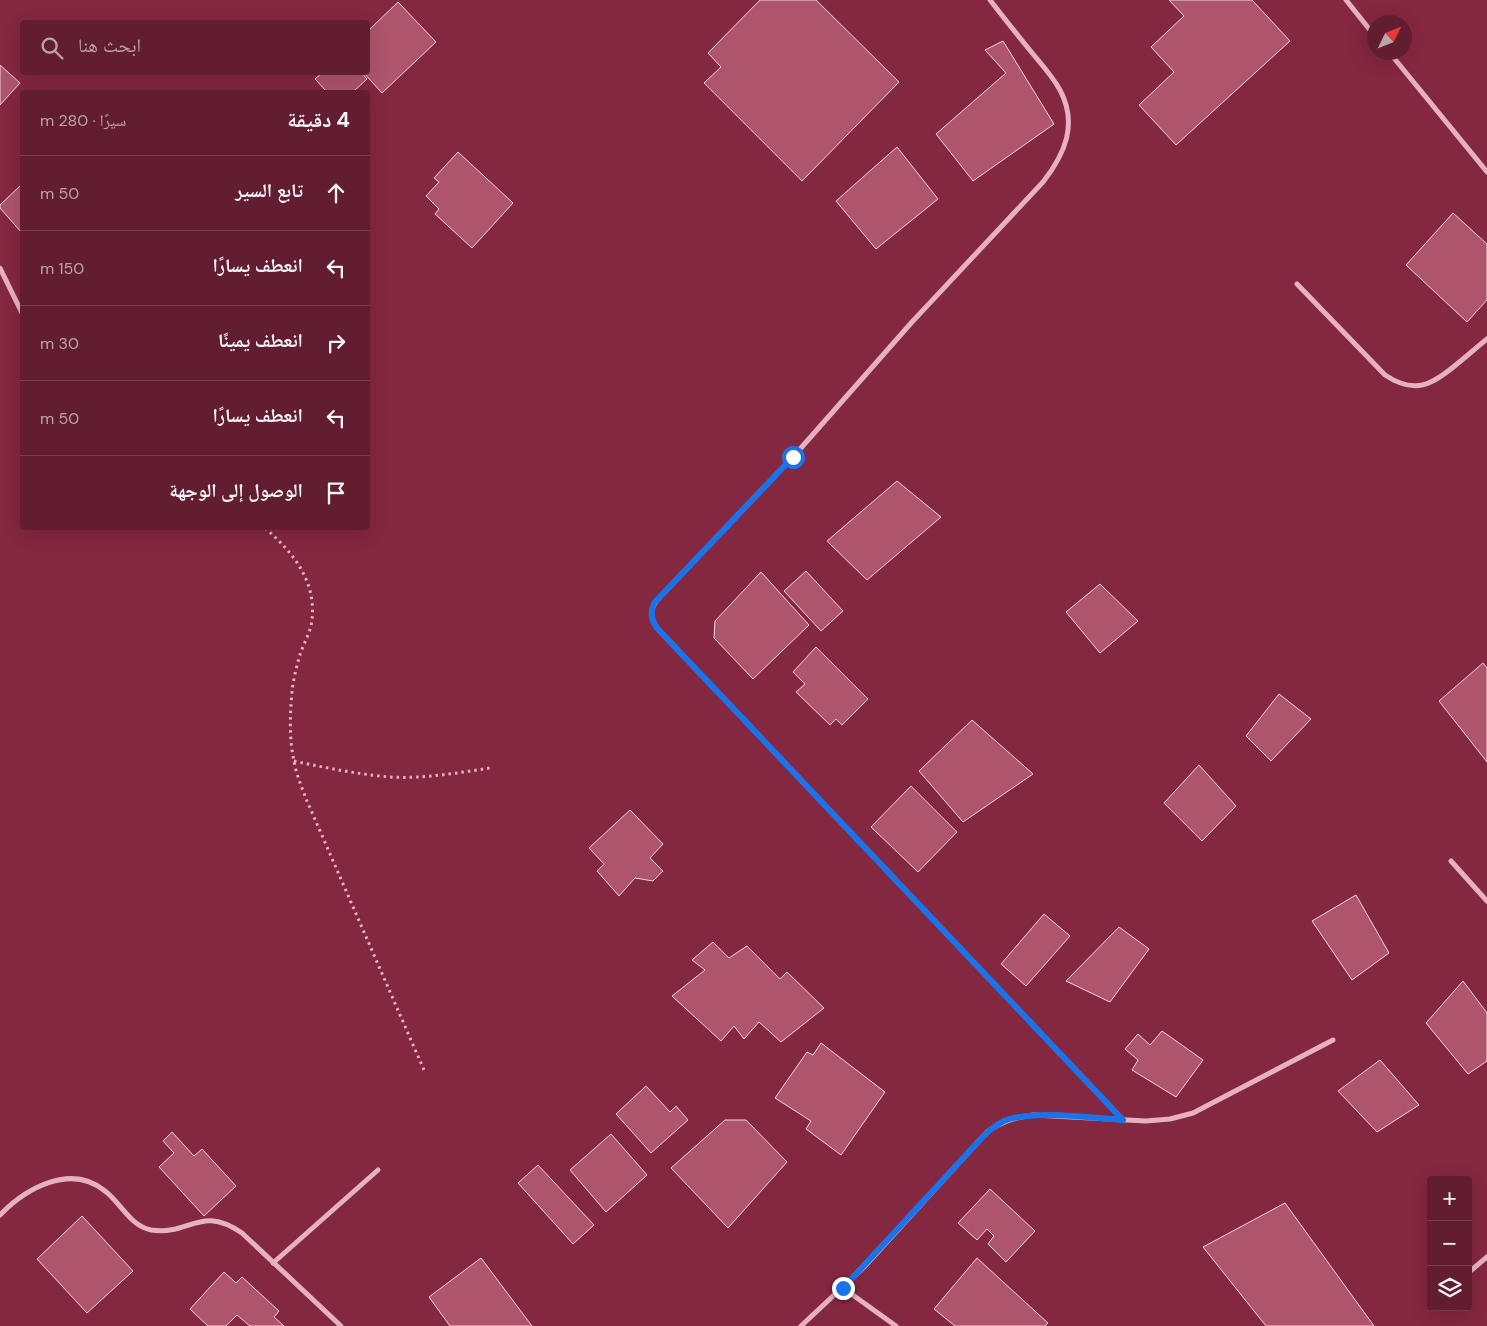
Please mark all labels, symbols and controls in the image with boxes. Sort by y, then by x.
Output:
north arrow [1367,15,1412,60]
search box [20,20,370,75]
text: ابحث هنا [78,33,141,58]
icon: search [38,34,66,62]
text: 4 دقيقة [287,106,350,134]
text: سيرًا · 280 m [40,110,126,131]
text: تابع السير [235,178,303,203]
icon: ahead [322,179,350,207]
text: 50 m [40,183,79,204]
text: انعطف يسارًا [212,253,303,278]
icon: left [322,254,350,282]
text: 150 m [40,258,84,279]
text: انعطف يمينًا [218,328,303,353]
icon: right [322,329,350,357]
text: 30 m [40,333,79,354]
text: انعطف يسارًا [212,403,303,428]
icon: left [322,404,350,432]
text: 50 m [40,408,79,429]
route start [782,446,805,469]
text: الوصول إلى الوجهة [169,478,303,503]
icon: arrive [322,479,350,507]
map controls [1427,1176,1472,1311]
button: + [1427,1176,1472,1221]
button: − [1427,1221,1472,1266]
button: layers [1427,1266,1472,1311]
route end [832,1277,855,1300]

